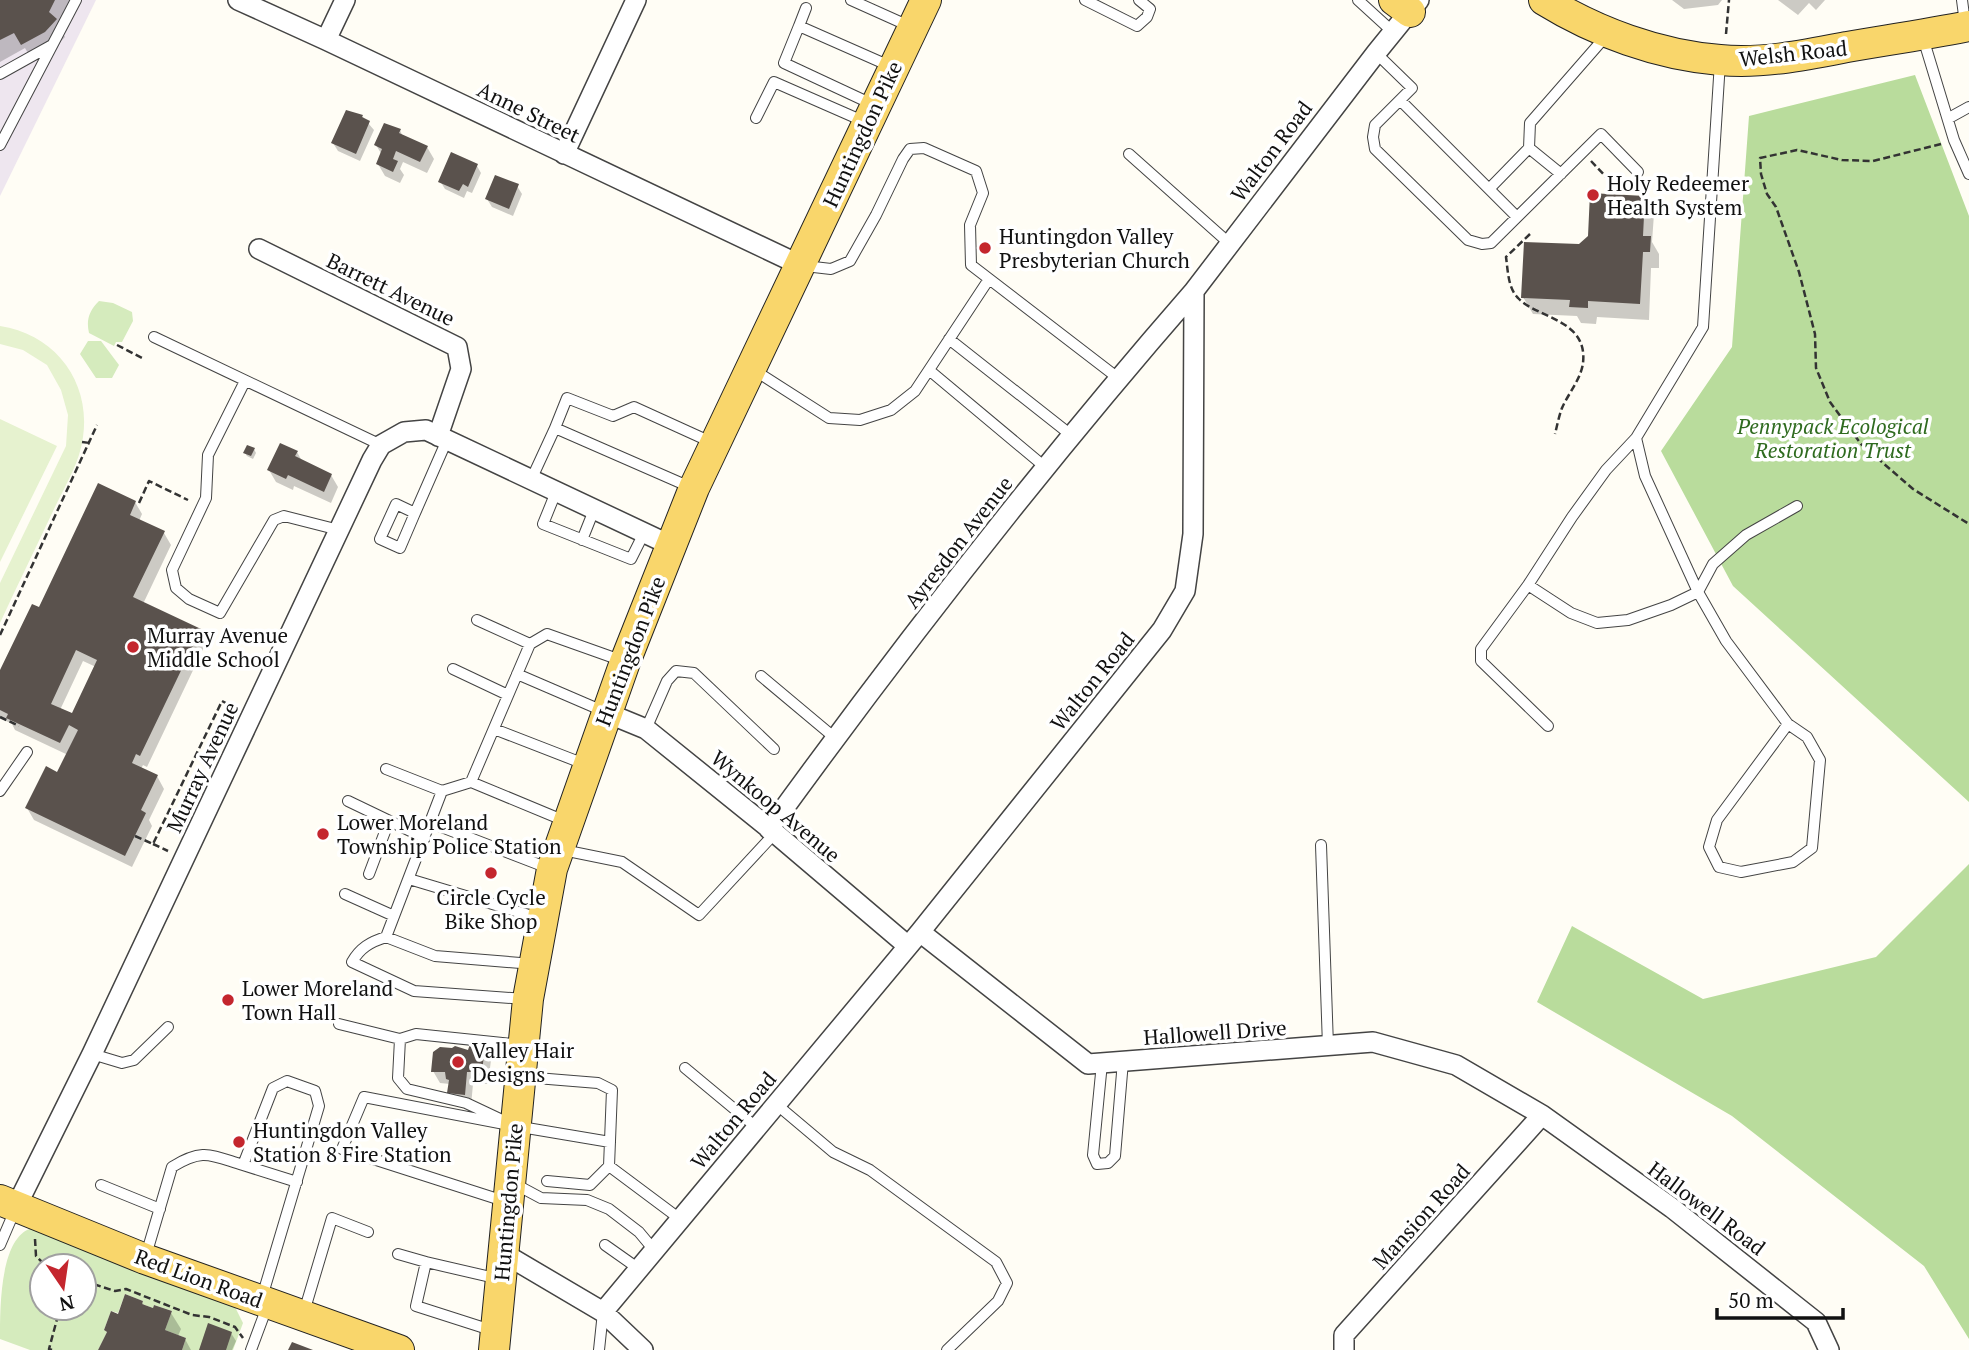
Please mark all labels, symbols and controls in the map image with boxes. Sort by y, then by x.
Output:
street label: Welsh Road [1738,33,1849,73]
street label: Huntingdon Pike [816,56,908,212]
street label: Anne Street [473,75,585,149]
street label: Walton Road [1224,95,1318,207]
place label: Holy Redeemer Health System [1607,169,1749,221]
marker: Holy Redeemer Health System [1585,187,1601,203]
place label: Huntingdon Valley Presbyterian Church [999,222,1190,274]
marker: Huntingdon Valley Presbyterian Church [977,240,993,256]
street label: Barrett Avenue [322,246,460,332]
park label: Pennypack Ecological Restoration Trust [1736,412,1929,464]
street label: Ayresdon Avenue [898,470,1018,614]
street label: Huntingdon Pike [589,572,671,730]
place label: Murray Avenue Middle School [147,621,288,673]
street label: Walton Road [1044,626,1141,736]
marker: Murray Avenue Middle School [125,639,141,655]
street label: Murray Avenue [160,697,244,837]
street label: Wynkoop Avenue [705,744,847,868]
place label: Lower Moreland Township Police Station [337,808,562,860]
marker: Lower Moreland Township Police Station [315,826,331,842]
marker: Circle Cycle Bike Shop [483,865,499,881]
place label: Circle Cycle Bike Shop [436,883,546,935]
place label: Lower Moreland Town Hall [242,974,394,1026]
marker: Lower Moreland Town Hall [220,992,236,1008]
street label: Hallowell Drive [1143,1013,1287,1051]
place label: Valley Hair Designs [472,1036,574,1088]
marker: Valley Hair Designs [450,1054,466,1070]
street label: Walton Road [684,1065,782,1175]
place label: Huntingdon Valley Station 8 Fire Station [253,1116,452,1168]
street label: Huntingdon Pike [487,1122,529,1282]
marker: Huntingdon Valley Station 8 Fire Station [231,1134,247,1150]
street label: Hallowell Road [1643,1155,1772,1262]
street label: Mansion Road [1366,1157,1476,1275]
street label: Red Lion Road [131,1242,267,1314]
north arrow [28,1252,98,1322]
scale bar [1717,1276,1843,1320]
text: 50 m [1728,1286,1774,1314]
text: N [57,1290,77,1318]

